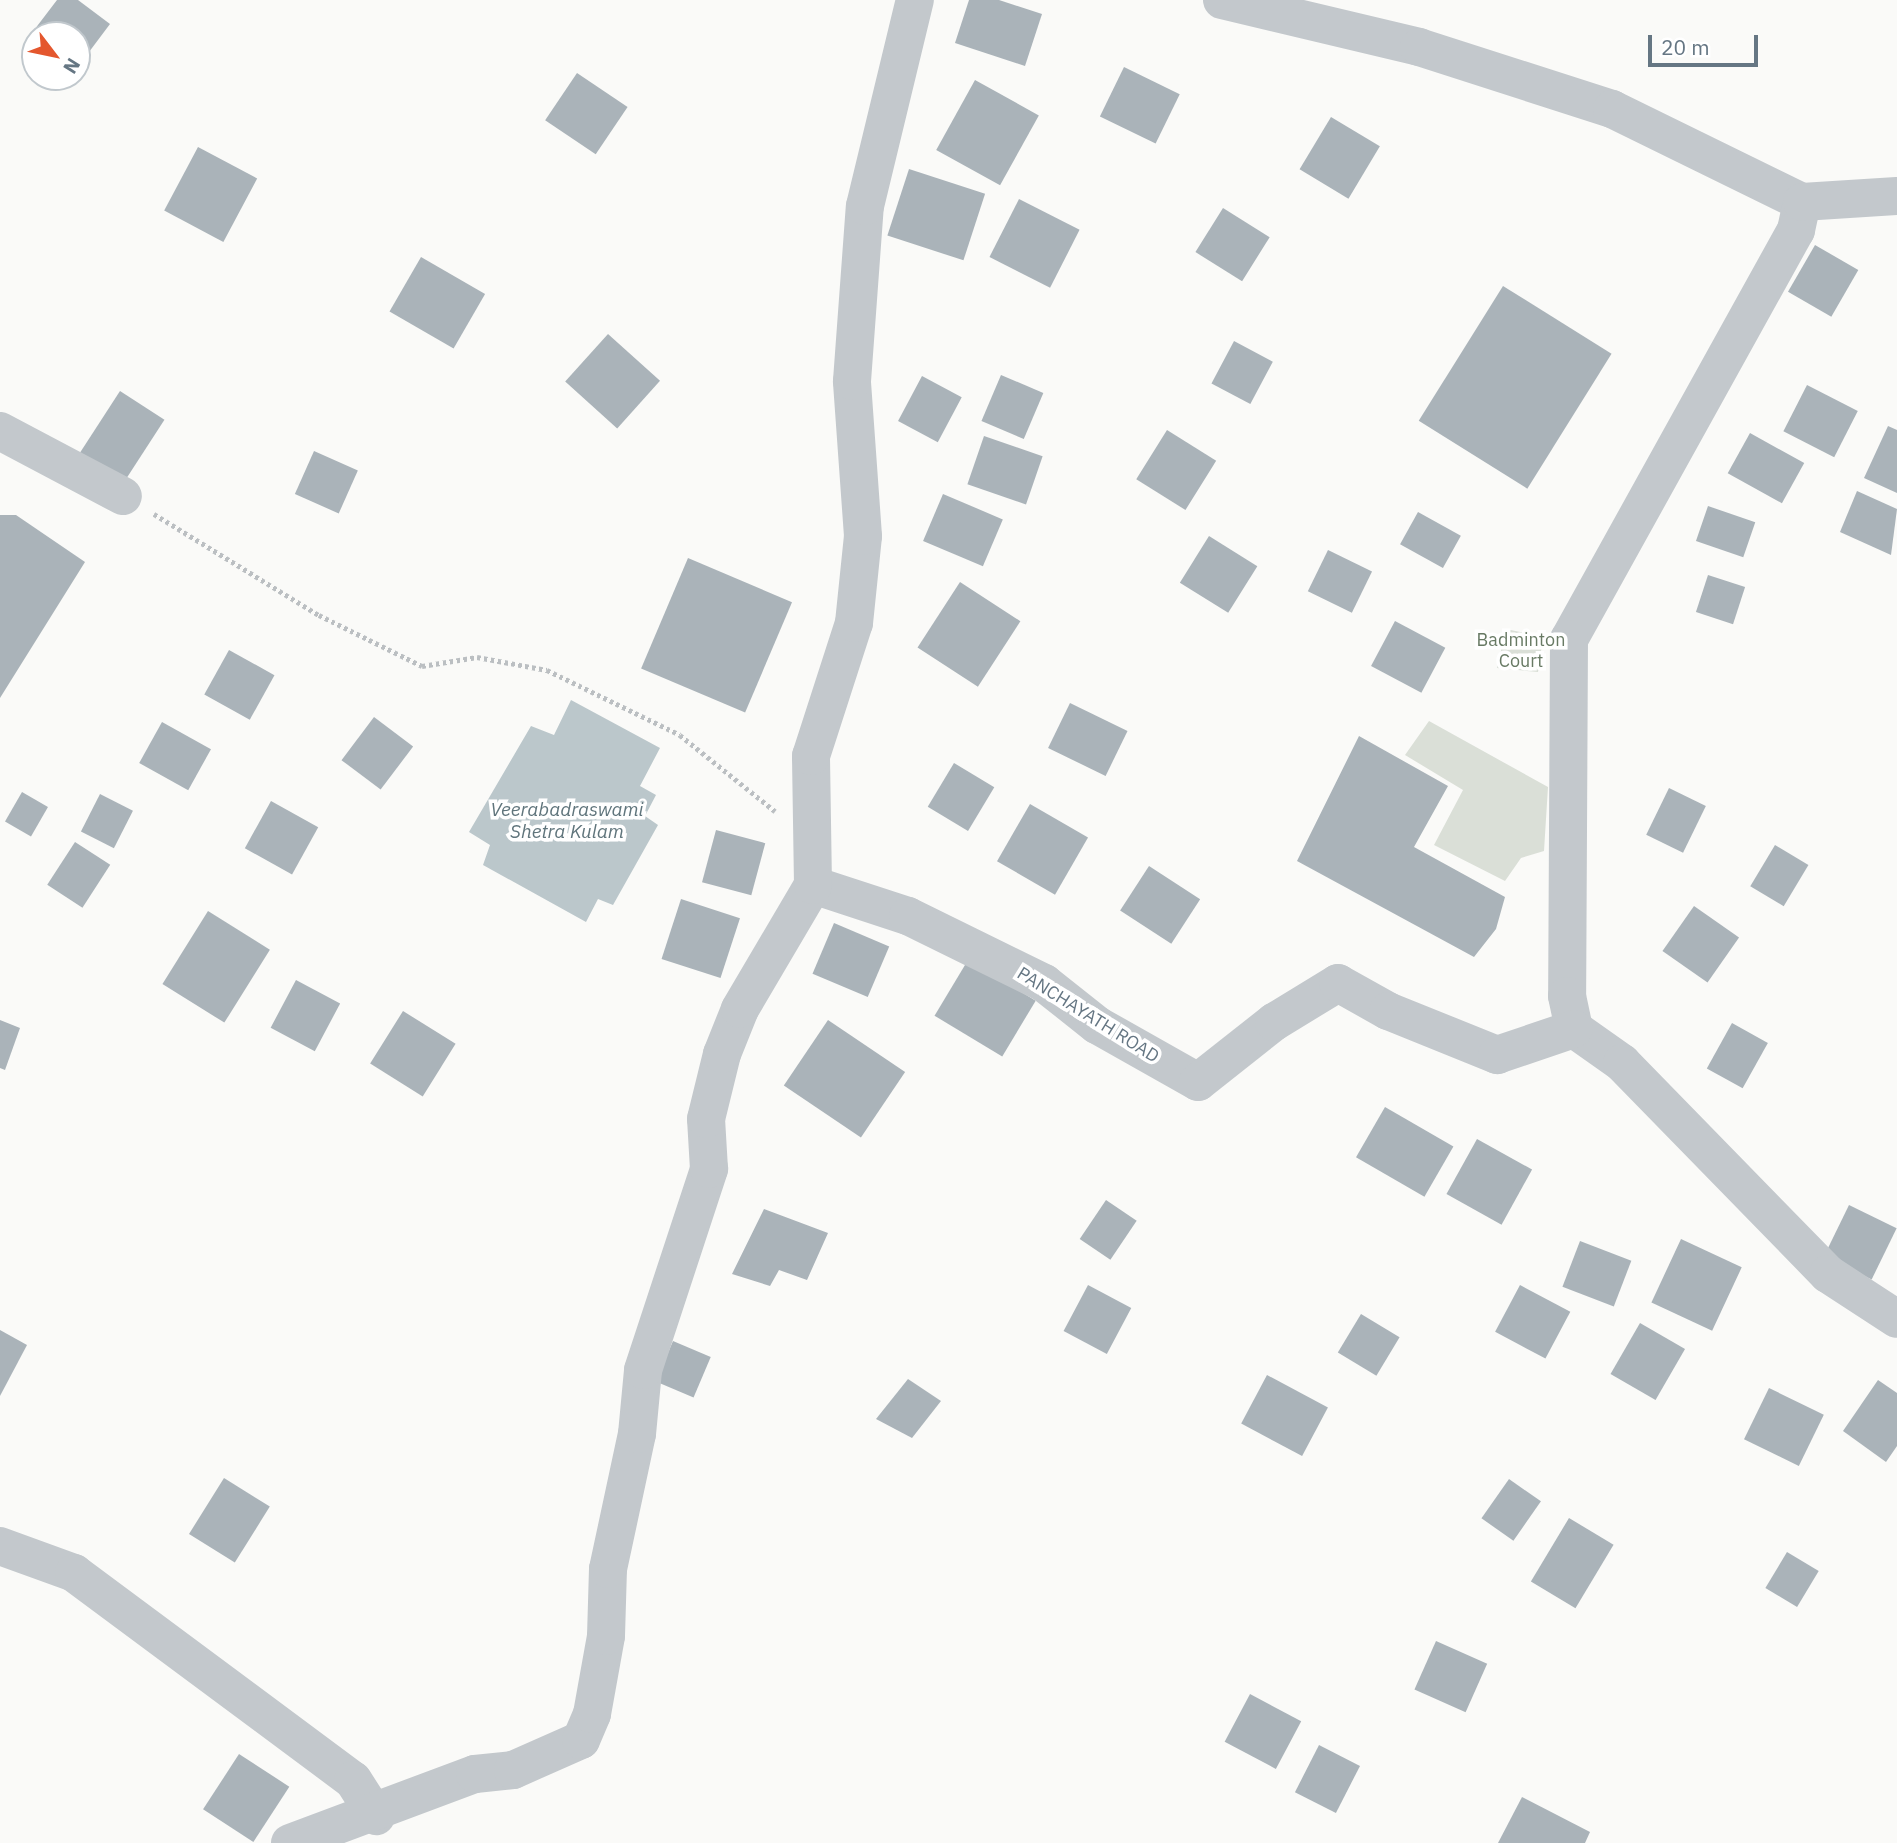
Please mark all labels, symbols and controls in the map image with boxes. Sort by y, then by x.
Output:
north arrow [21,21,91,91]
scale bar [1652,21,1762,65]
text: 20 m [1661,33,1710,61]
text: N [58,54,86,78]
park label: Badminton Court [1477,630,1565,672]
water label: Veerabadraswami Shetra Kulam [490,799,644,843]
street label: PANCHAYATH ROAD [1013,963,1163,1067]

